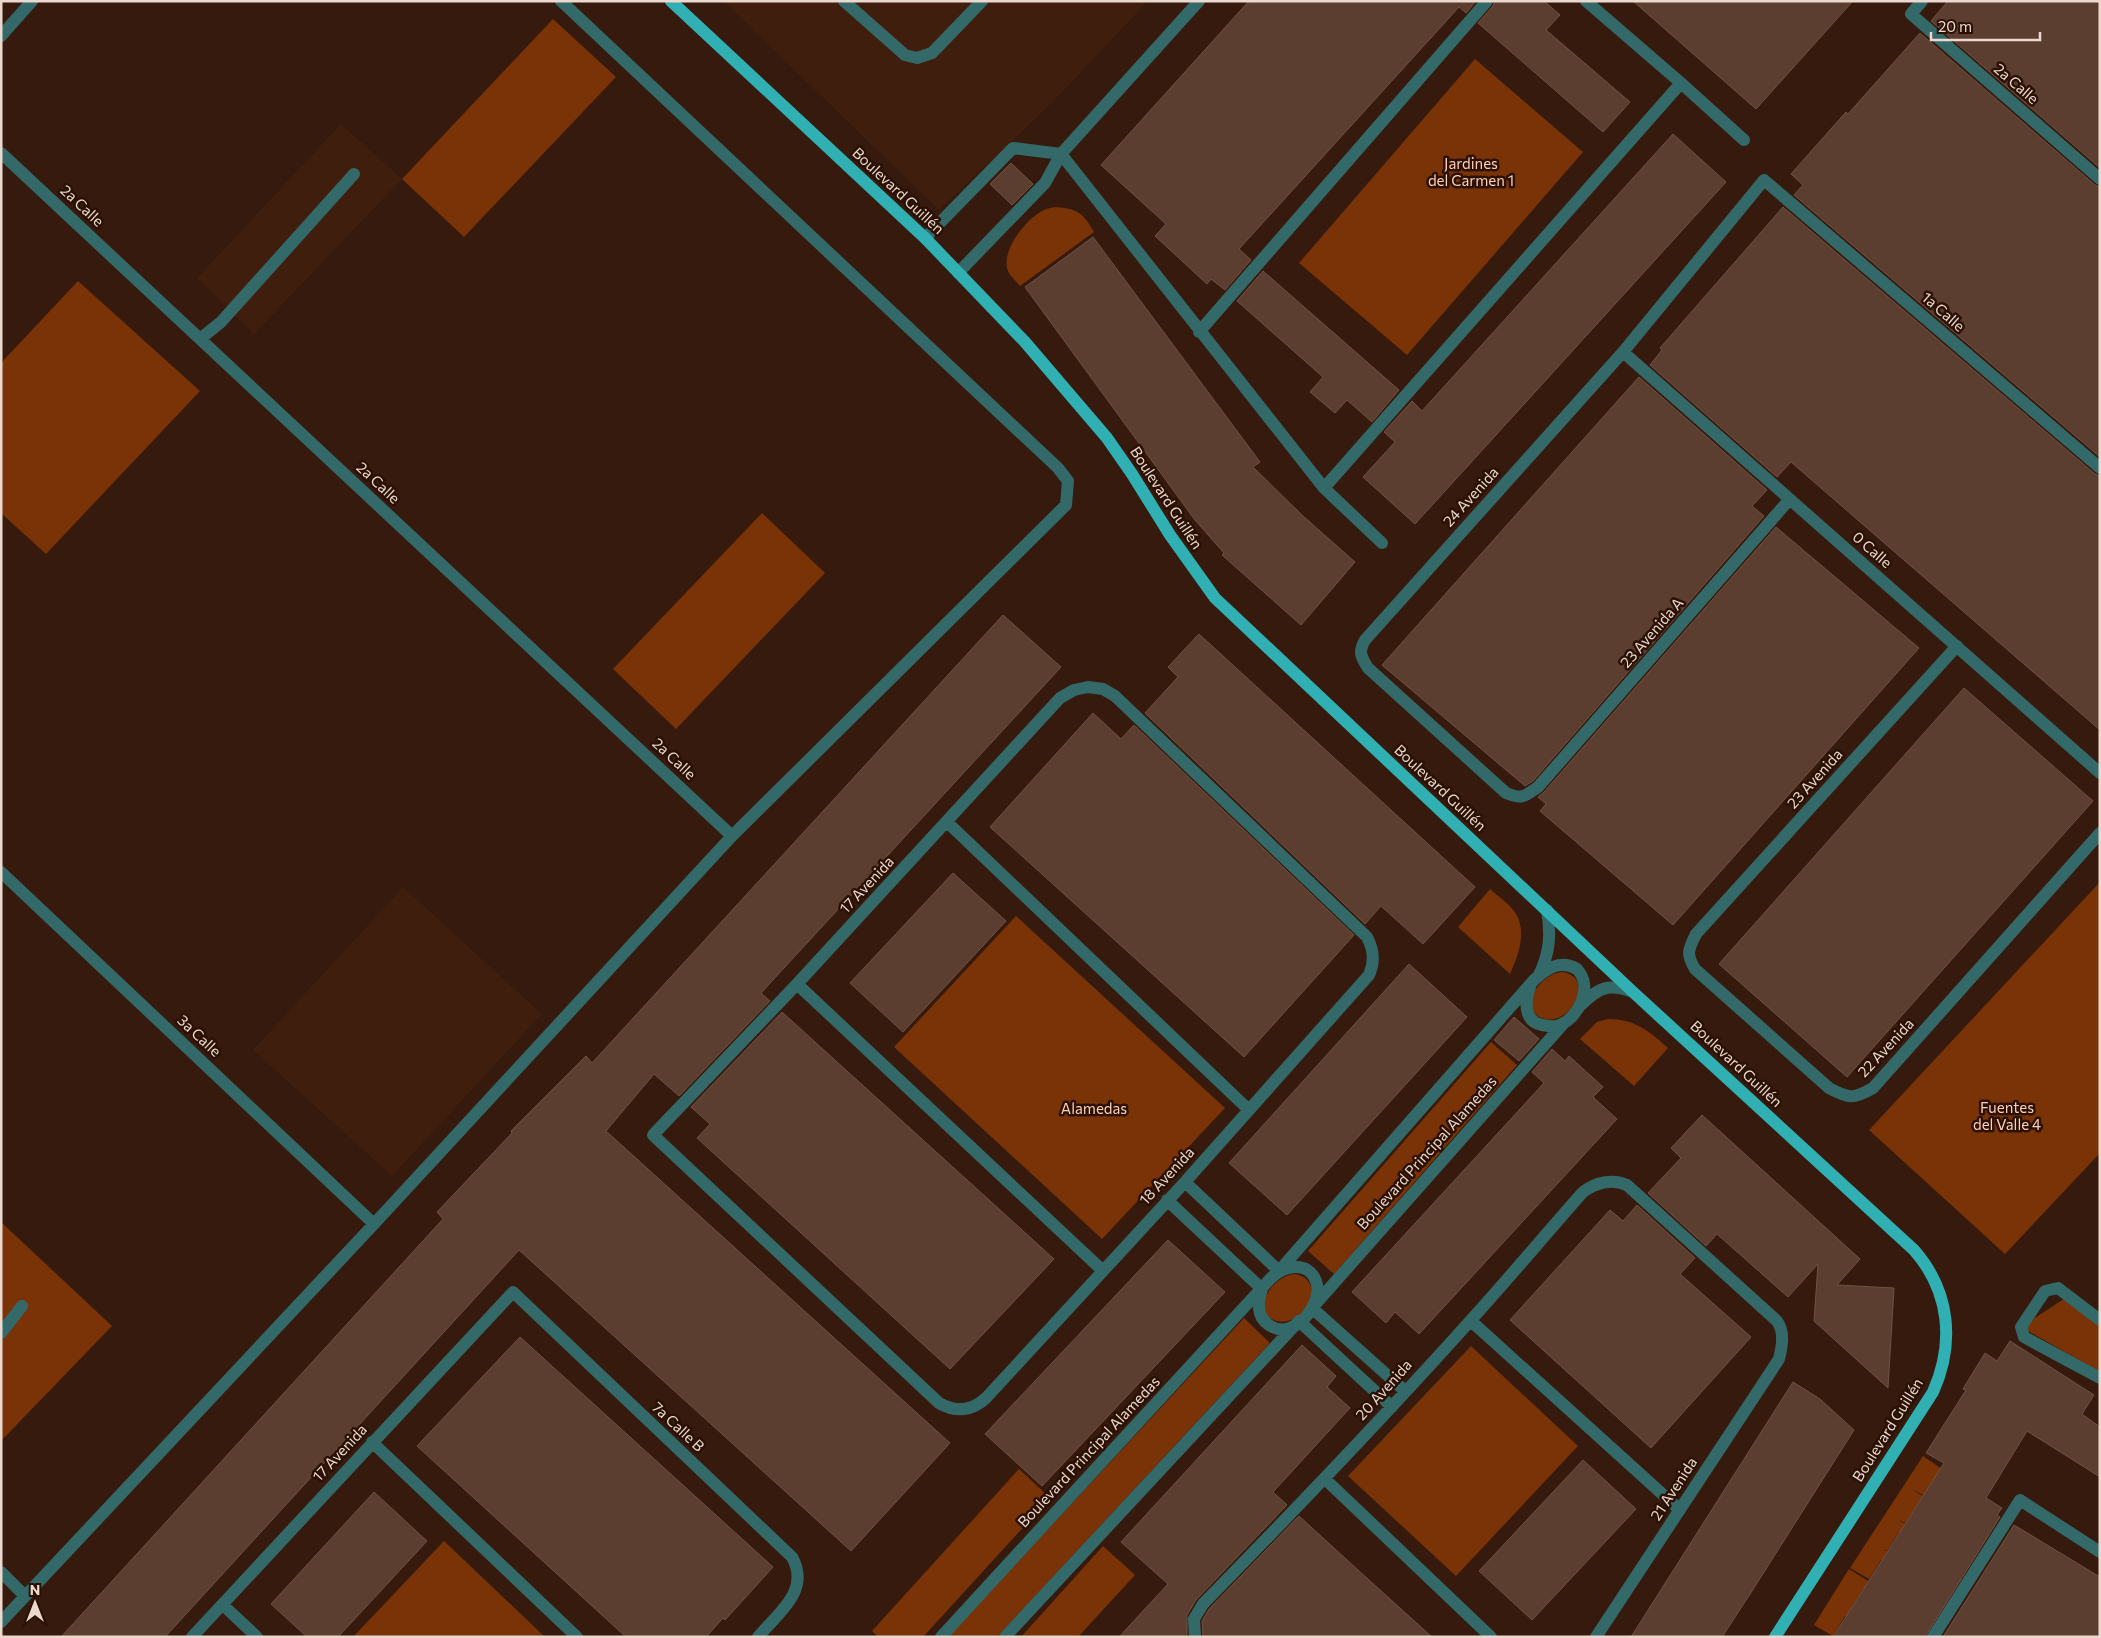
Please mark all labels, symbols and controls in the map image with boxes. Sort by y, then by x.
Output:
scale bar [1931,10,2040,42]
text: 20 m [1938,17,1972,35]
street label: 2a Calle [1991,59,2043,107]
street label: Boulevard Guillén [849,143,948,237]
park label: Jardines del Carmen 1 [1428,154,1514,189]
street label: 2a Calle [57,181,108,230]
street label: 1a Calle [1919,288,1969,335]
street label: Boulevard Guillén [1127,443,1207,552]
street label: 2a Calle [353,458,404,507]
street label: 24 Avenida [1439,463,1502,530]
street label: 0 Calle [1849,527,1896,571]
street label: 23 Avenida A [1616,594,1687,671]
street label: 2a Calle [649,734,700,783]
street label: Boulevard Guillén [1391,740,1490,834]
street label: 23 Avenida [1783,745,1846,812]
street label: 17 Avenida [835,852,897,917]
street label: 3a Calle [174,1011,225,1060]
street label: 22 Avenida [1854,1014,1917,1080]
street label: Boulevard Guillén [1687,1016,1786,1110]
street label: Boulevard Principal Alamedas [1353,1072,1500,1233]
park label: Fuentes del Valle 4 [1973,1098,2041,1133]
park label: Alamedas [1061,1099,1127,1117]
street label: 18 Avenida [1135,1143,1198,1208]
street label: 20 Avenida [1351,1355,1415,1423]
street label: Boulevard Principal Alamedas [1013,1372,1163,1531]
street label: Boulevard Guillén [1848,1374,1926,1485]
street label: 7a Calle B [649,1398,709,1455]
street label: 17 Avenida [308,1420,370,1485]
street label: 21 Avenida [1646,1453,1700,1523]
north arrow [10,1578,60,1628]
text: N [30,1581,40,1598]

